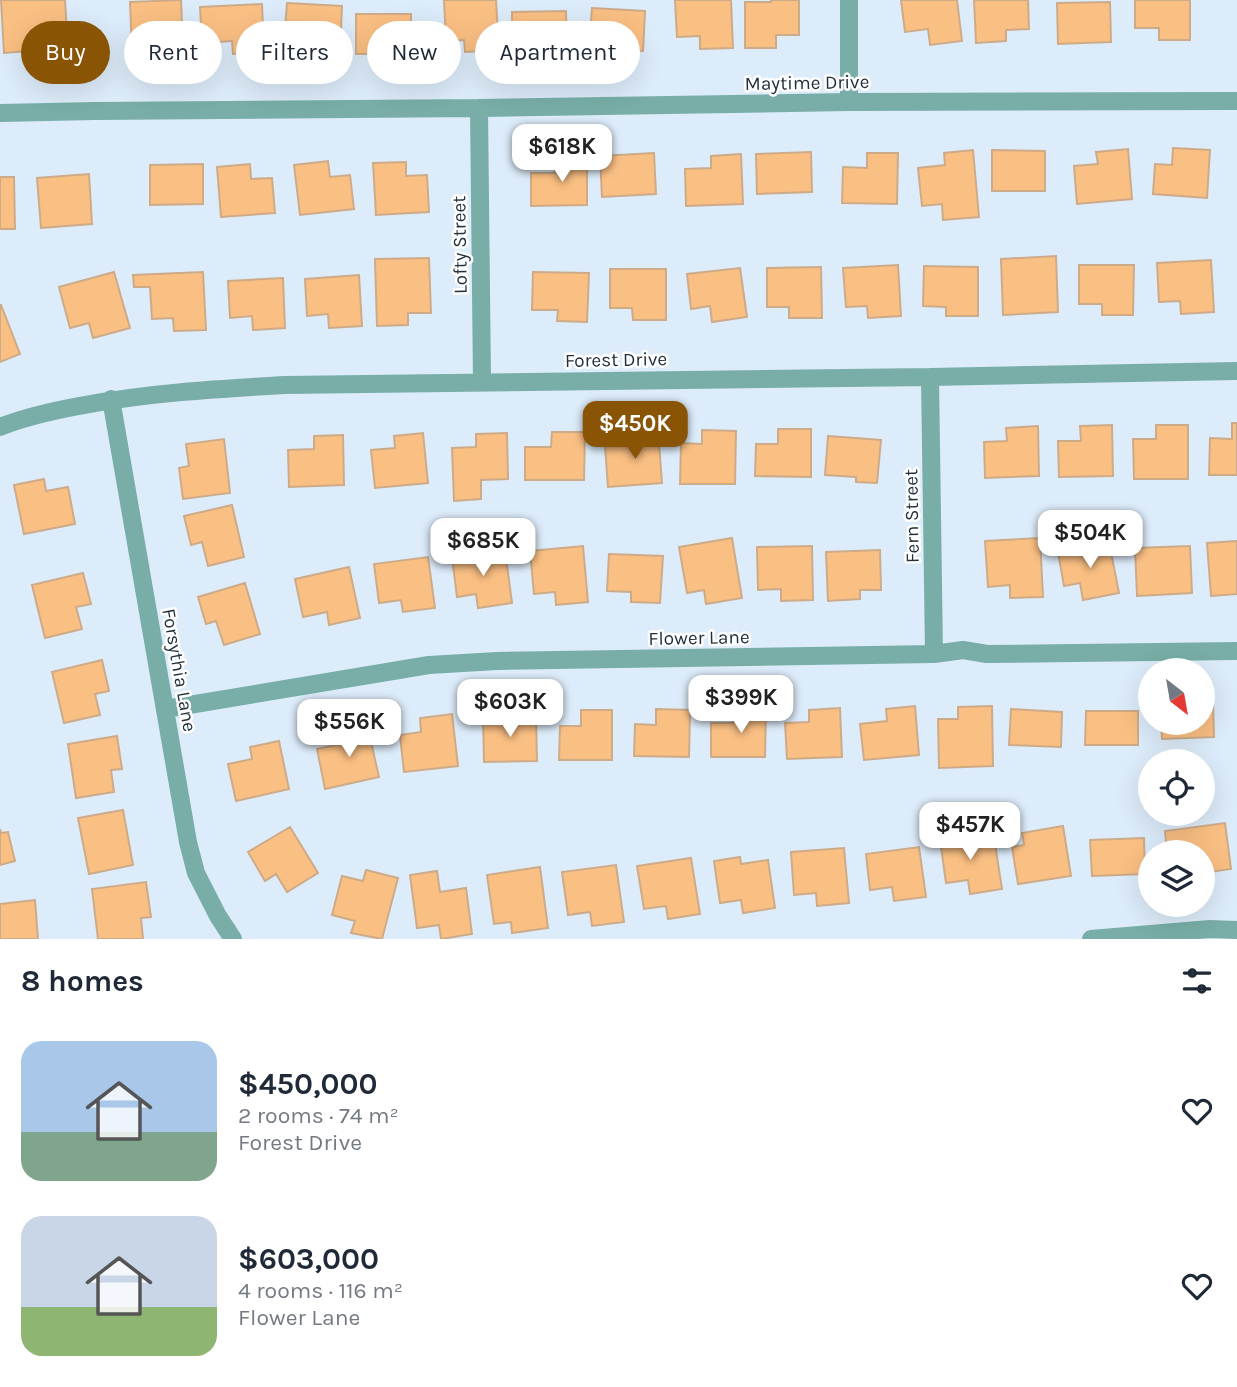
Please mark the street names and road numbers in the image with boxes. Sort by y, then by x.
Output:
street label: Maytime Drive [745,71,870,95]
street label: Lofty Street [448,196,472,294]
street label: Forest Drive [565,348,667,372]
street label: Fern Street [900,469,924,563]
street label: Forsythia Lane [157,607,201,734]
street label: Flower Lane [648,626,750,650]

